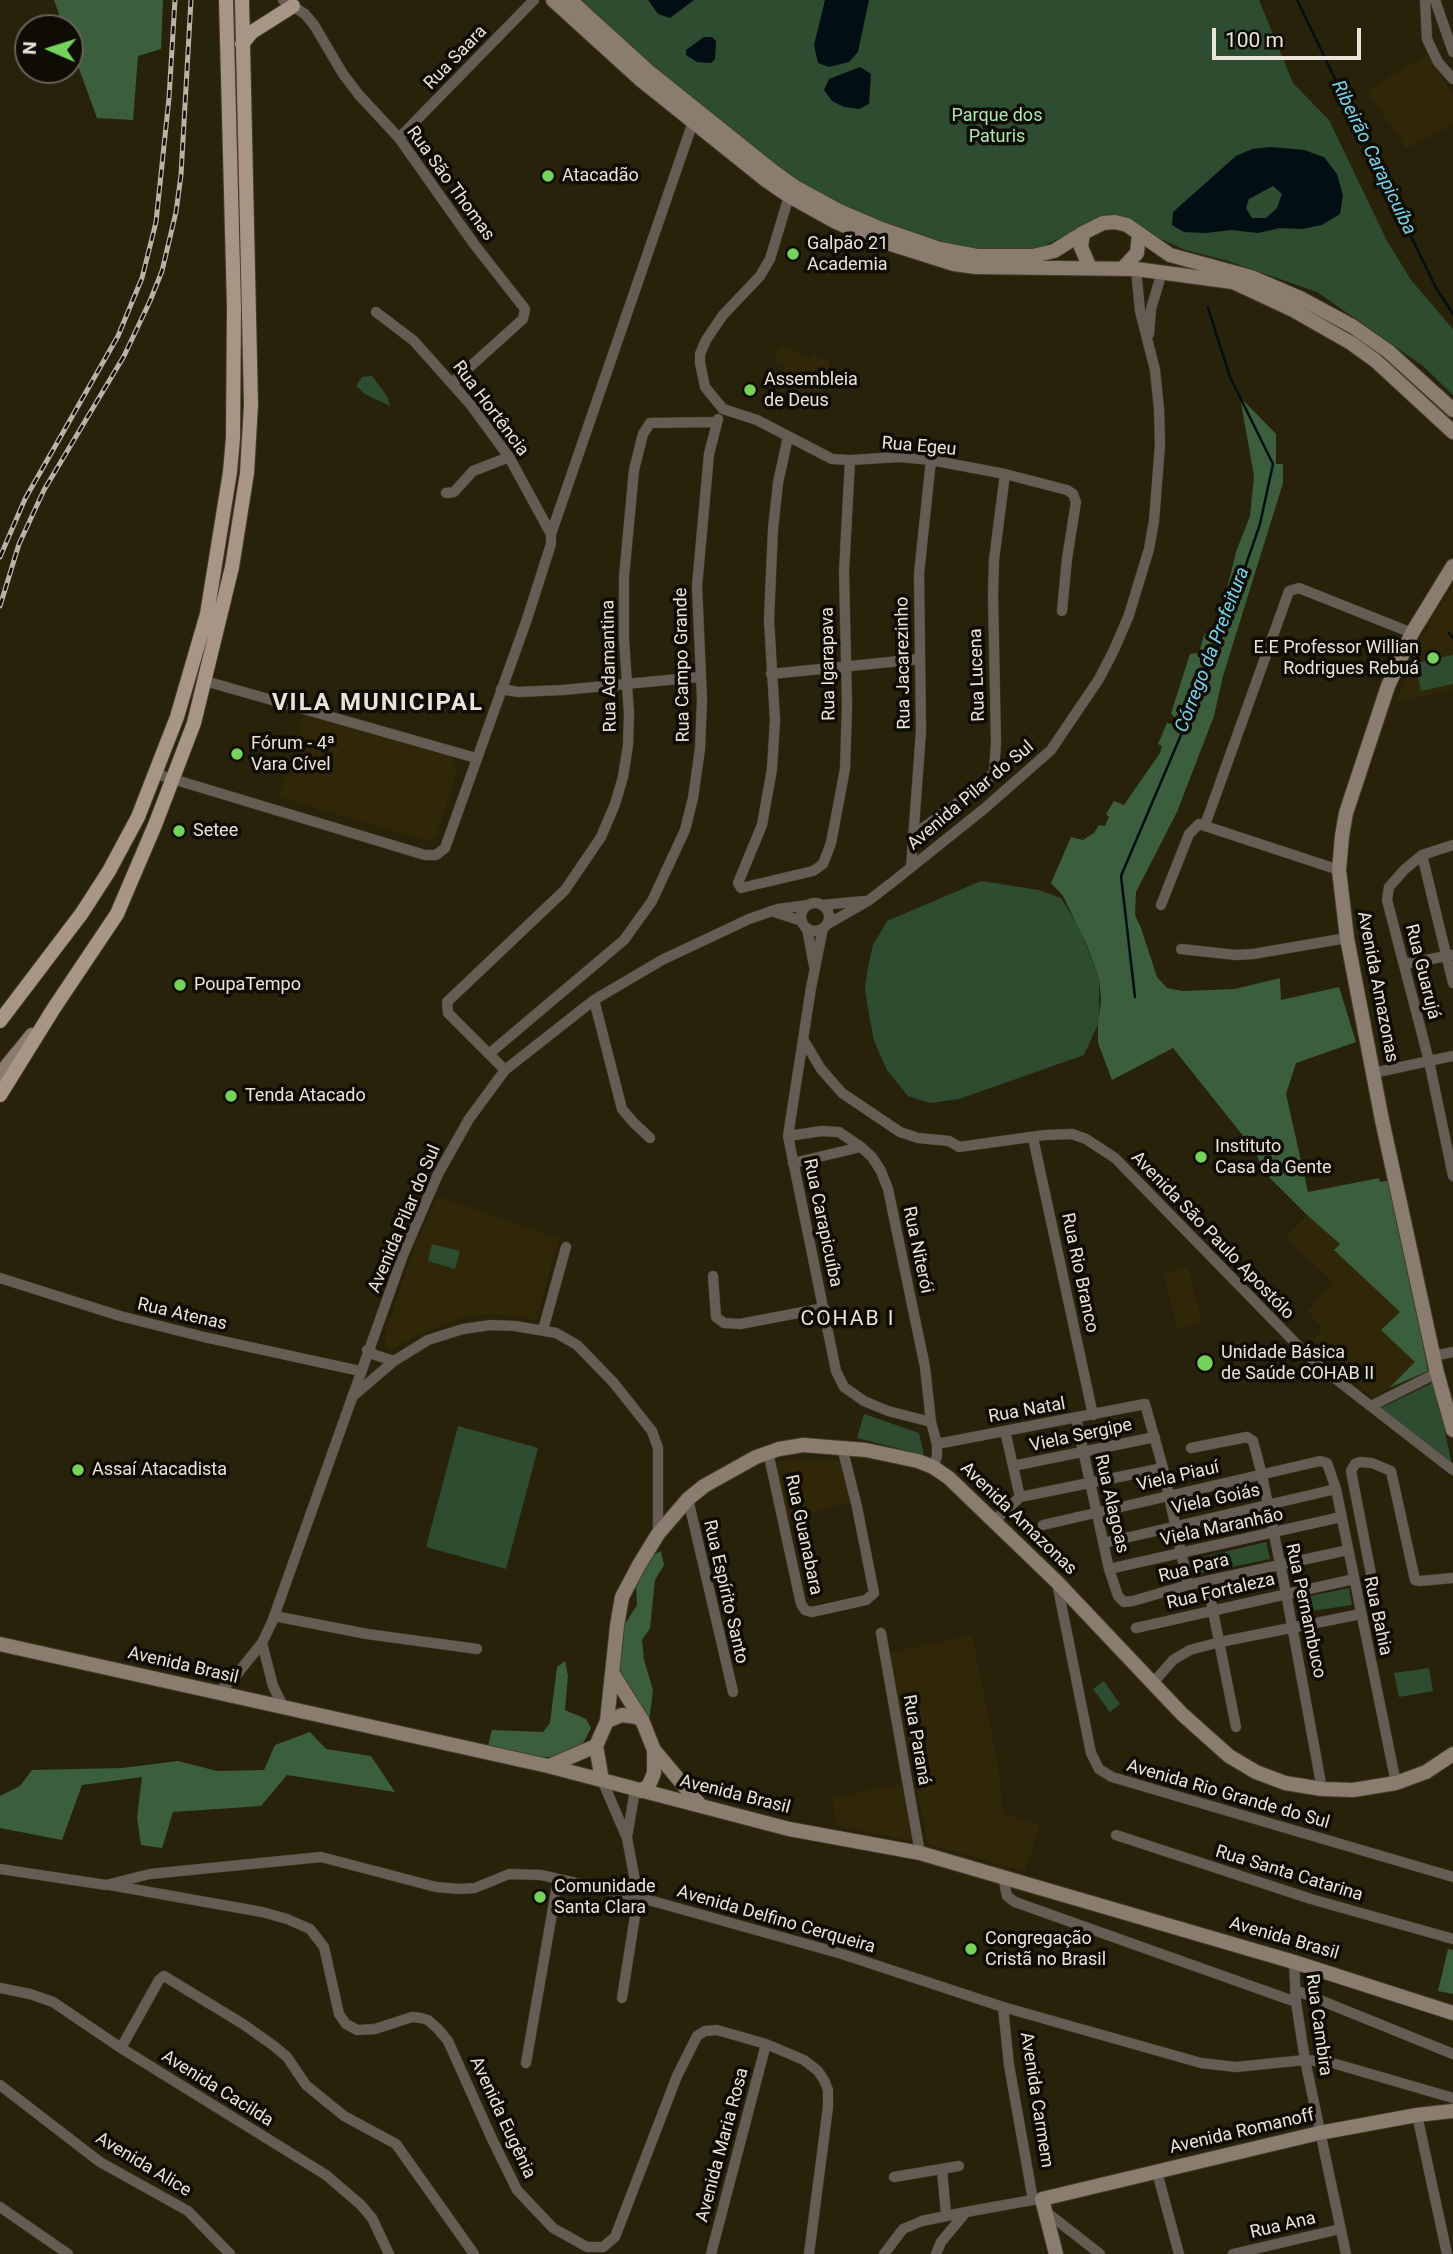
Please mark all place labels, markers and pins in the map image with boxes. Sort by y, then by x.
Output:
place label: Atacadão [562,165,639,187]
marker: Atacadão [540,168,556,184]
place label: Galpão 21 Academia [807,233,888,276]
marker: Galpão 21 Academia [785,246,801,262]
place label: Assembleia de Deus [764,369,858,412]
marker: Assembleia de Deus [742,382,758,398]
place label: E.E Professor Willian Rodrigues Rebuá [1254,637,1419,680]
marker: E.E Professor Willian Rodrigues Rebuá [1425,650,1441,666]
place label: Fórum - 4ª Vara Cível [251,733,335,776]
marker: Fórum - 4ª Vara Cível [229,746,245,762]
place label: Setee [193,820,238,842]
marker: Setee [171,823,187,839]
place label: PoupaTempo [194,974,301,996]
marker: PoupaTempo [172,977,188,993]
place label: Tenda Atacado [245,1085,366,1107]
marker: Tenda Atacado [223,1088,239,1104]
place label: Instituto Casa da Gente [1215,1136,1332,1178]
marker: Instituto Casa da Gente [1193,1149,1209,1165]
place label: Unidade Básica de Saúde COHAB II [1221,1342,1374,1384]
marker: Unidade Básica de Saúde COHAB II [1195,1353,1215,1373]
place label: Assaí Atacadista [92,1459,227,1481]
marker: Assaí Atacadista [70,1462,86,1478]
place label: Comunidade Santa Clara [554,1876,656,1918]
marker: Comunidade Santa Clara [532,1889,548,1905]
place label: Congregação Cristã no Brasil [985,1928,1106,1970]
marker: Congregação Cristã no Brasil [963,1941,979,1957]

